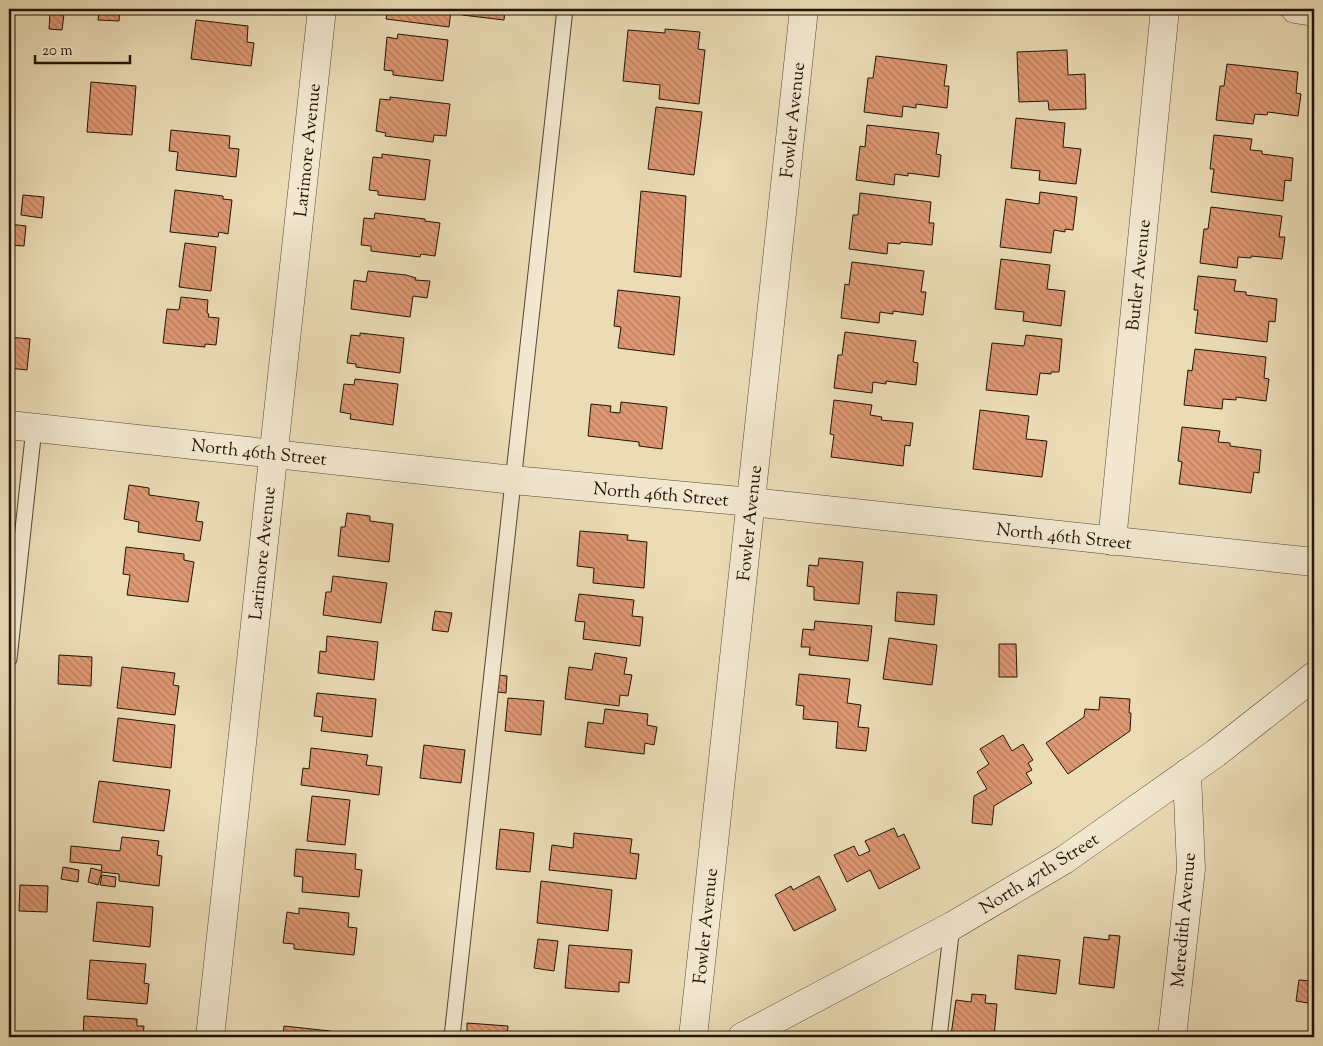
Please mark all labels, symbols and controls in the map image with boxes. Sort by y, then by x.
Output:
scale bar [35,32,130,64]
text: 20 m [42,41,73,62]
street label: Fowler Avenue [775,61,813,179]
street label: Larimore Avenue [289,82,329,218]
street label: Butler Avenue [1121,218,1159,332]
street label: North 46th Street [190,434,328,474]
street label: Fowler Avenue [732,464,770,582]
street label: North 46th Street [592,477,730,515]
street label: Larimore Avenue [244,485,284,621]
street label: North 46th Street [995,518,1133,558]
street label: North 47th Street [975,828,1105,922]
street label: Meredith Avenue [1166,851,1204,989]
street label: Fowler Avenue [688,867,726,985]

